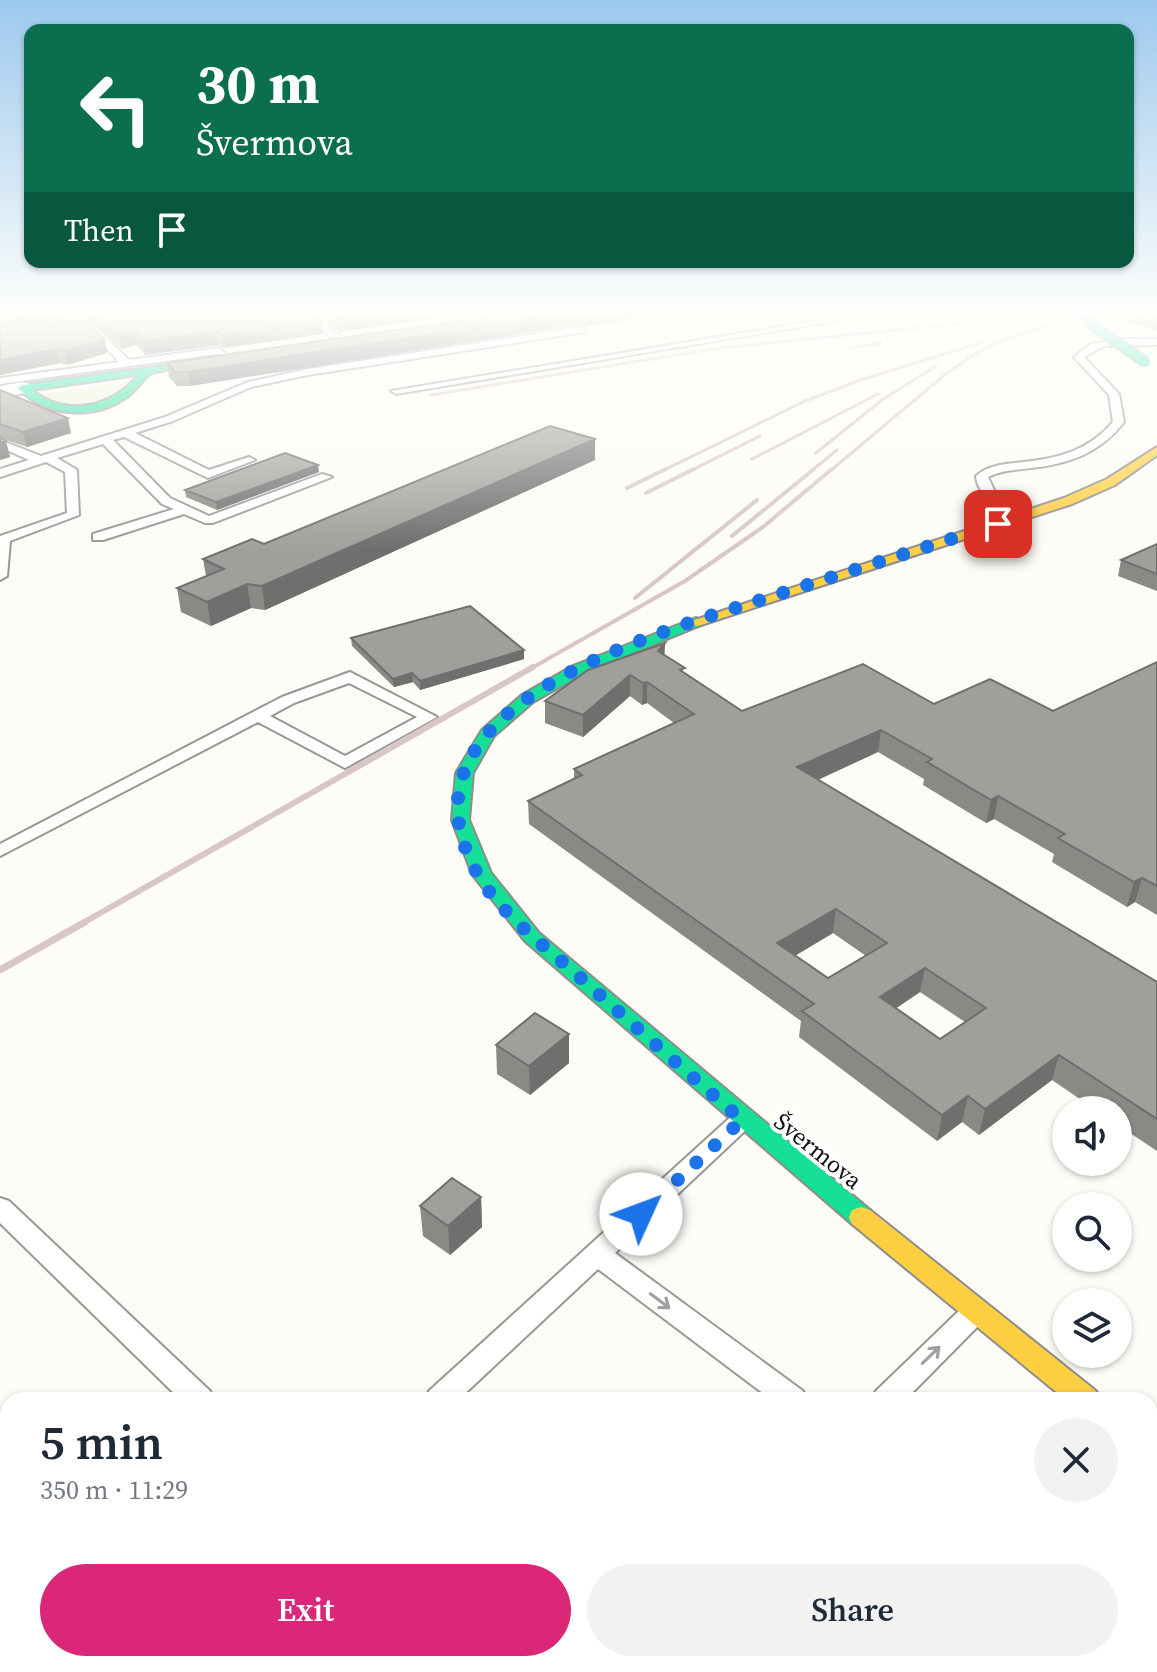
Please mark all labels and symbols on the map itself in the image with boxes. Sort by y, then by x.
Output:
pin [964,490,1032,558]
street label: Švermova [767,1105,870,1197]
position arrow [599,1172,683,1256]
one-way arrow [648,1292,670,1309]
one-way arrow [921,1346,941,1365]

